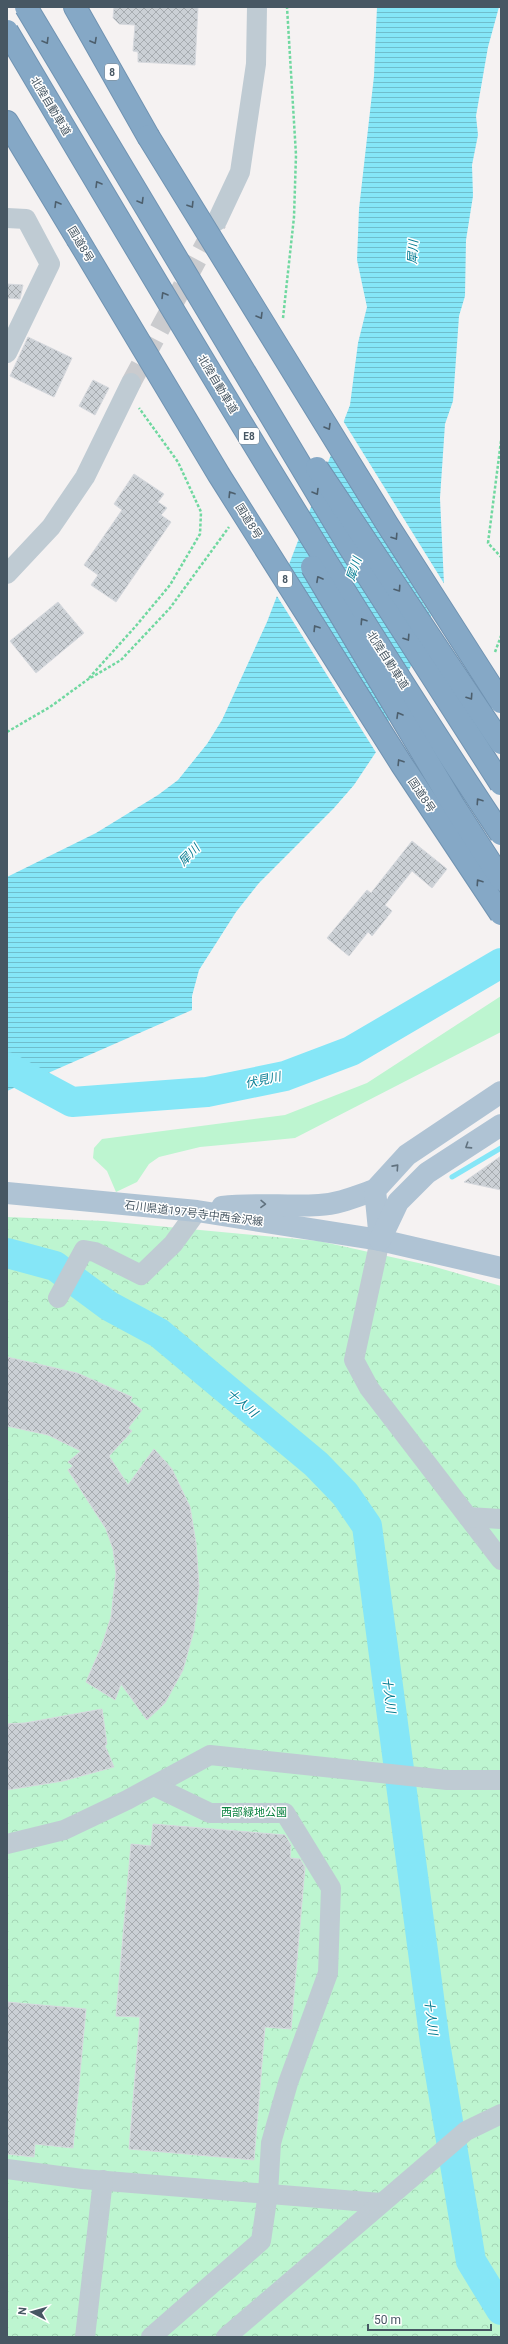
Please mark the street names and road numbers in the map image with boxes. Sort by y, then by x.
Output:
road number: 8 [105,64,119,80]
street label: 北陸自動車道 [28,75,73,138]
street label: 国道8号 [65,224,96,264]
street label: 北陸自動車道 [195,353,240,416]
road number: E8 [239,428,259,444]
street label: 国道8号 [233,501,264,541]
road number: 8 [278,571,292,587]
street label: 北陸自動車道 [364,629,411,691]
street label: 国道8号 [405,775,438,815]
street label: 石川県道197号寺中西金沢線 [124,1199,264,1228]

